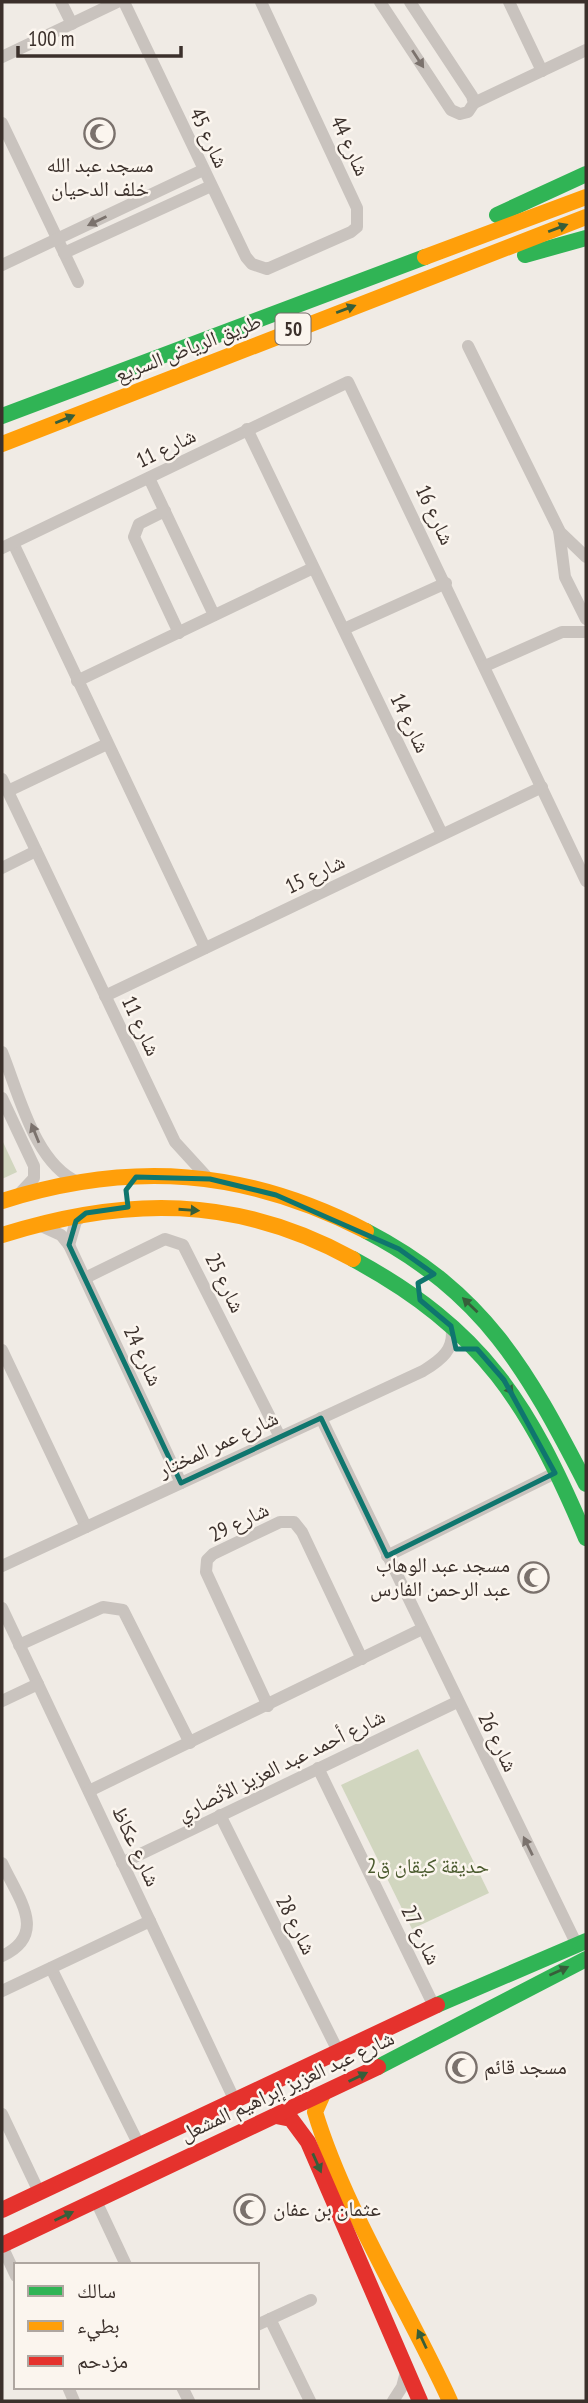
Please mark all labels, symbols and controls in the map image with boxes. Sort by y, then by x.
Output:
scale bar [18,14,180,58]
text: 100 m [28,25,74,52]
one-way arrow [411,49,424,68]
street label: شارع 45 [184,103,235,172]
street label: شارع 44 [325,111,376,180]
mosque icon: مسجد عبد الله خلف الدحيان [83,116,117,150]
place label: مسجد عبد الله خلف الدحيان [46,151,154,202]
one-way arrow [87,215,107,226]
one-way arrow [548,222,569,233]
one-way arrow [335,303,356,314]
street label: طريق الرياض السريع [111,307,265,388]
road number: 50 [276,314,310,344]
one-way arrow [55,413,76,424]
street label: شارع 11 [131,422,200,474]
street label: شارع 16 [410,480,461,549]
street label: شارع 14 [384,688,436,757]
street label: شارع 15 [280,848,349,900]
street label: شارع 11 [116,991,167,1060]
one-way arrow [29,1123,40,1144]
one-way arrow [178,1204,200,1215]
street label: شارع 25 [199,1248,251,1317]
one-way arrow [461,1296,478,1313]
street label: شارع 24 [118,1321,169,1390]
one-way arrow [500,1377,514,1395]
street label: شارع عمر المختار [152,1404,282,1484]
street label: شارع 29 [204,1496,273,1548]
place label: مسجد عبد الوهاب عبد الرحمن الفارس [370,1551,510,1602]
mosque icon: مسجد عبد الوهاب عبد الرحمن الفارس [516,1560,550,1594]
street label: شارع أحمد عبد العزيز الأنصاري [172,1702,391,1830]
street label: شارع 26 [472,1707,524,1776]
street label: شارع عكاظ [106,1801,167,1891]
one-way arrow [523,1836,534,1856]
park label: حديقة كيقان ق2 [367,1852,489,1879]
street label: شارع 28 [270,1890,323,1959]
street label: شارع 27 [395,1900,447,1969]
one-way arrow [549,1965,569,1977]
street label: شارع عبد العزيز إبراهيم المشعل [175,2024,399,2148]
mosque icon: مسجد قائم [444,2050,478,2084]
place label: مسجد قائم [484,2053,567,2081]
one-way arrow [348,2071,368,2082]
one-way arrow [312,2153,323,2174]
mosque icon: عثمان بن عفان [233,2192,267,2226]
place label: عثمان بن عفان [273,2195,381,2222]
one-way arrow [53,2210,74,2221]
legend [14,2263,259,2389]
text: سالك [77,2277,116,2304]
text: بطيء [77,2312,120,2342]
one-way arrow [416,2329,427,2349]
text: مزدحم [77,2347,128,2375]

